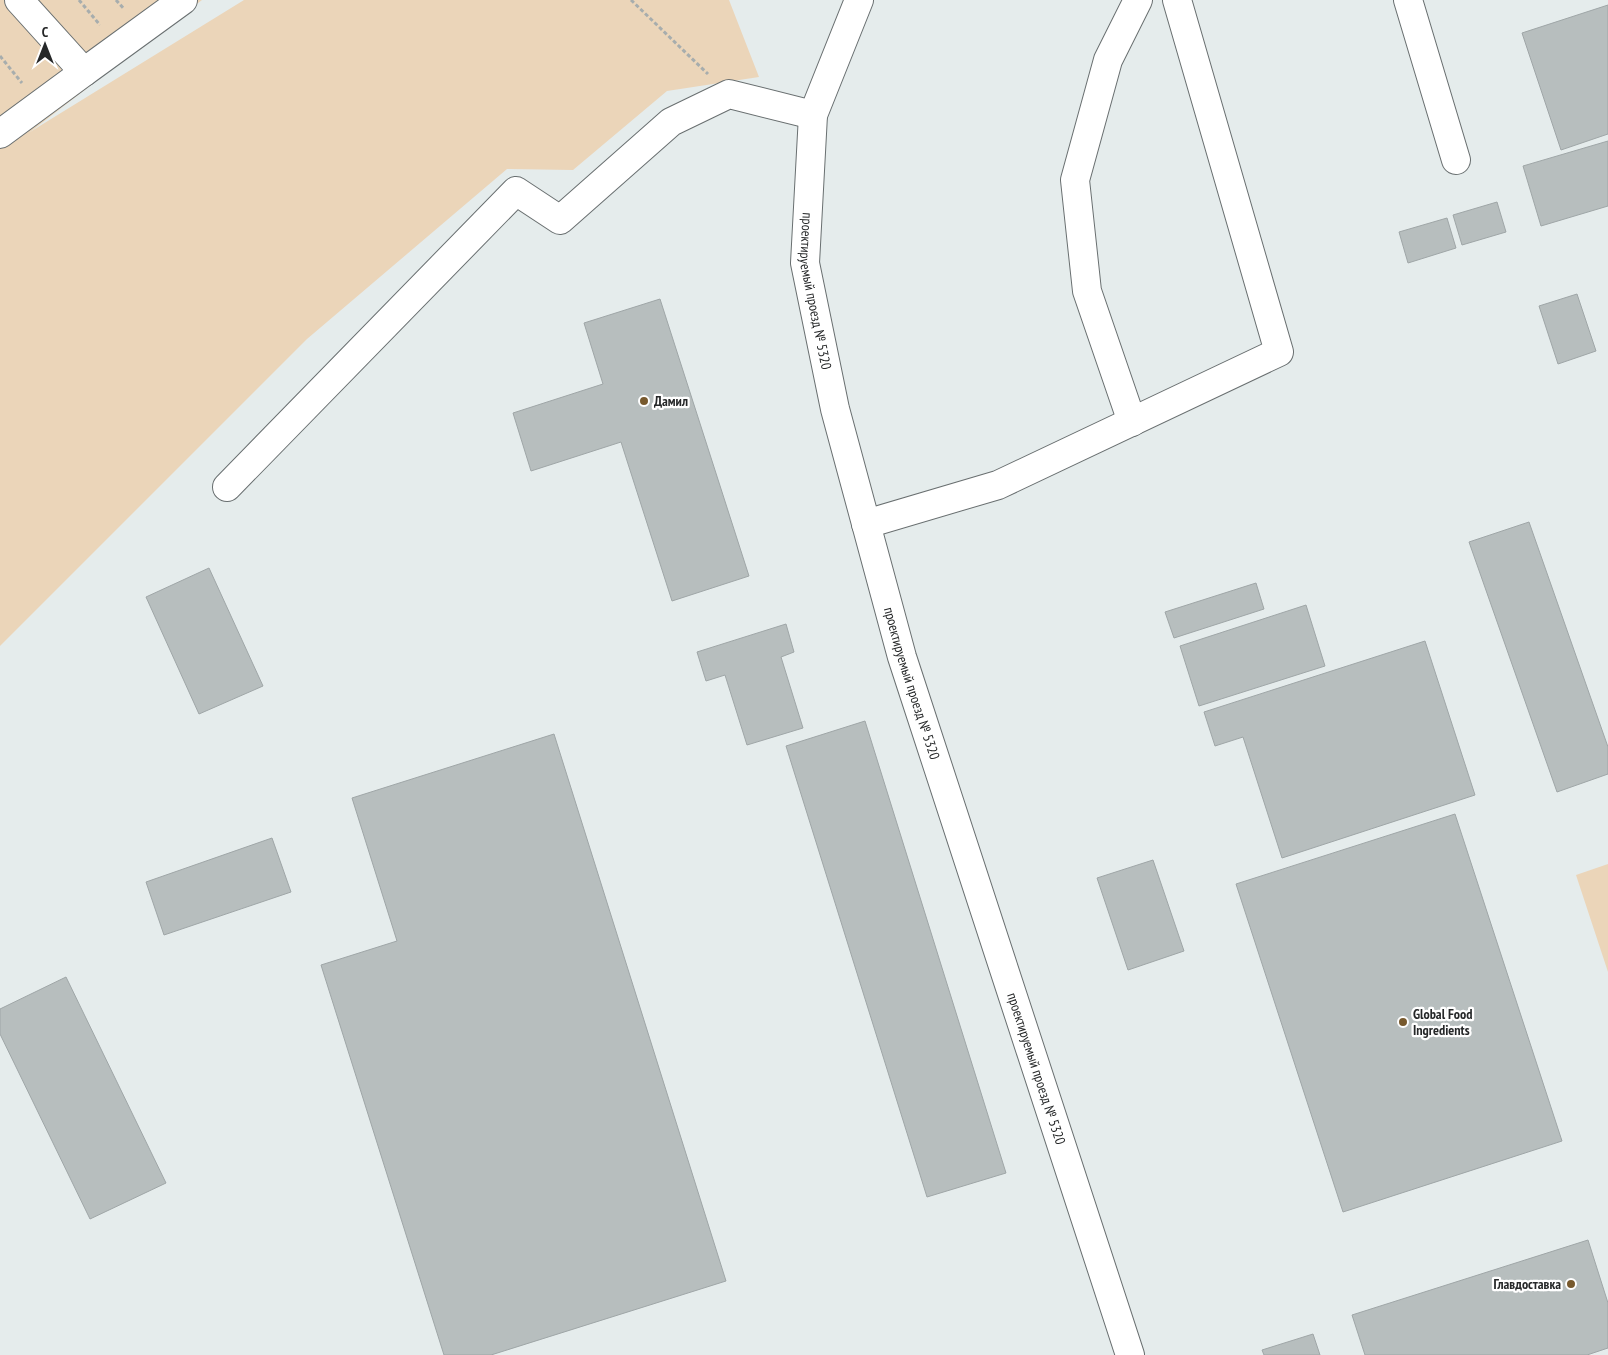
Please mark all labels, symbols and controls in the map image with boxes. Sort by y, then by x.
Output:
north arrow [20,20,70,70]
text: С [42,23,49,41]
street label: проектируемый проезд № 5320 [796,212,836,371]
place label: Дамил [654,392,688,410]
marker: Дамил [638,395,650,407]
street label: проектируемый проезд № 5320 [880,605,944,762]
street label: проектируемый проезд № 5320 [1003,990,1070,1147]
place label: Global Food Ingredients [1413,1005,1472,1039]
marker: Global Food Ingredients [1397,1016,1409,1028]
place label: Главдоставка [1494,1275,1561,1293]
marker: Главдоставка [1565,1278,1577,1290]

